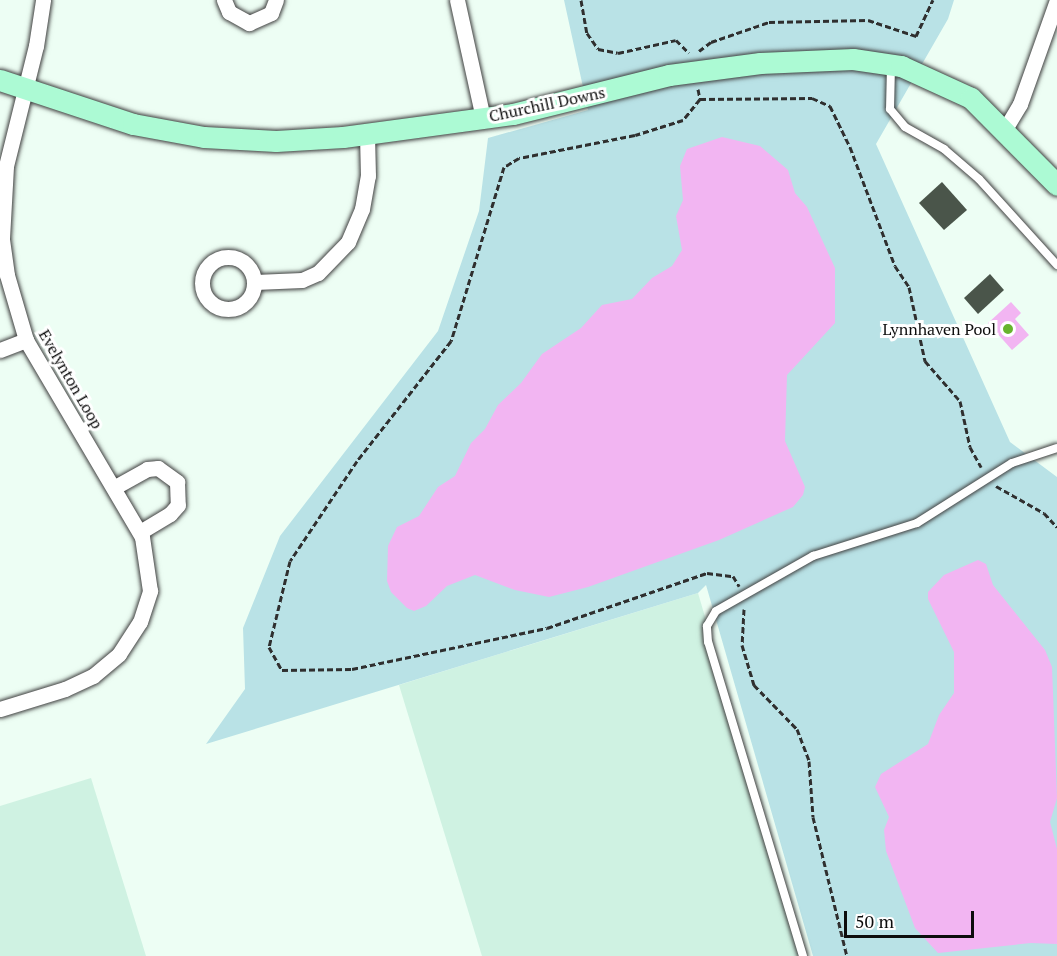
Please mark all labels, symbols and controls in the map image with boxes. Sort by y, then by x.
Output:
street label: Churchill Downs [487,82,607,126]
place label: Lynnhaven Pool [883,319,996,339]
marker: Lynnhaven Pool [1001,322,1015,336]
street label: Evelynton Loop [35,326,107,432]
scale bar [847,899,978,937]
text: 50 m [855,909,894,933]

